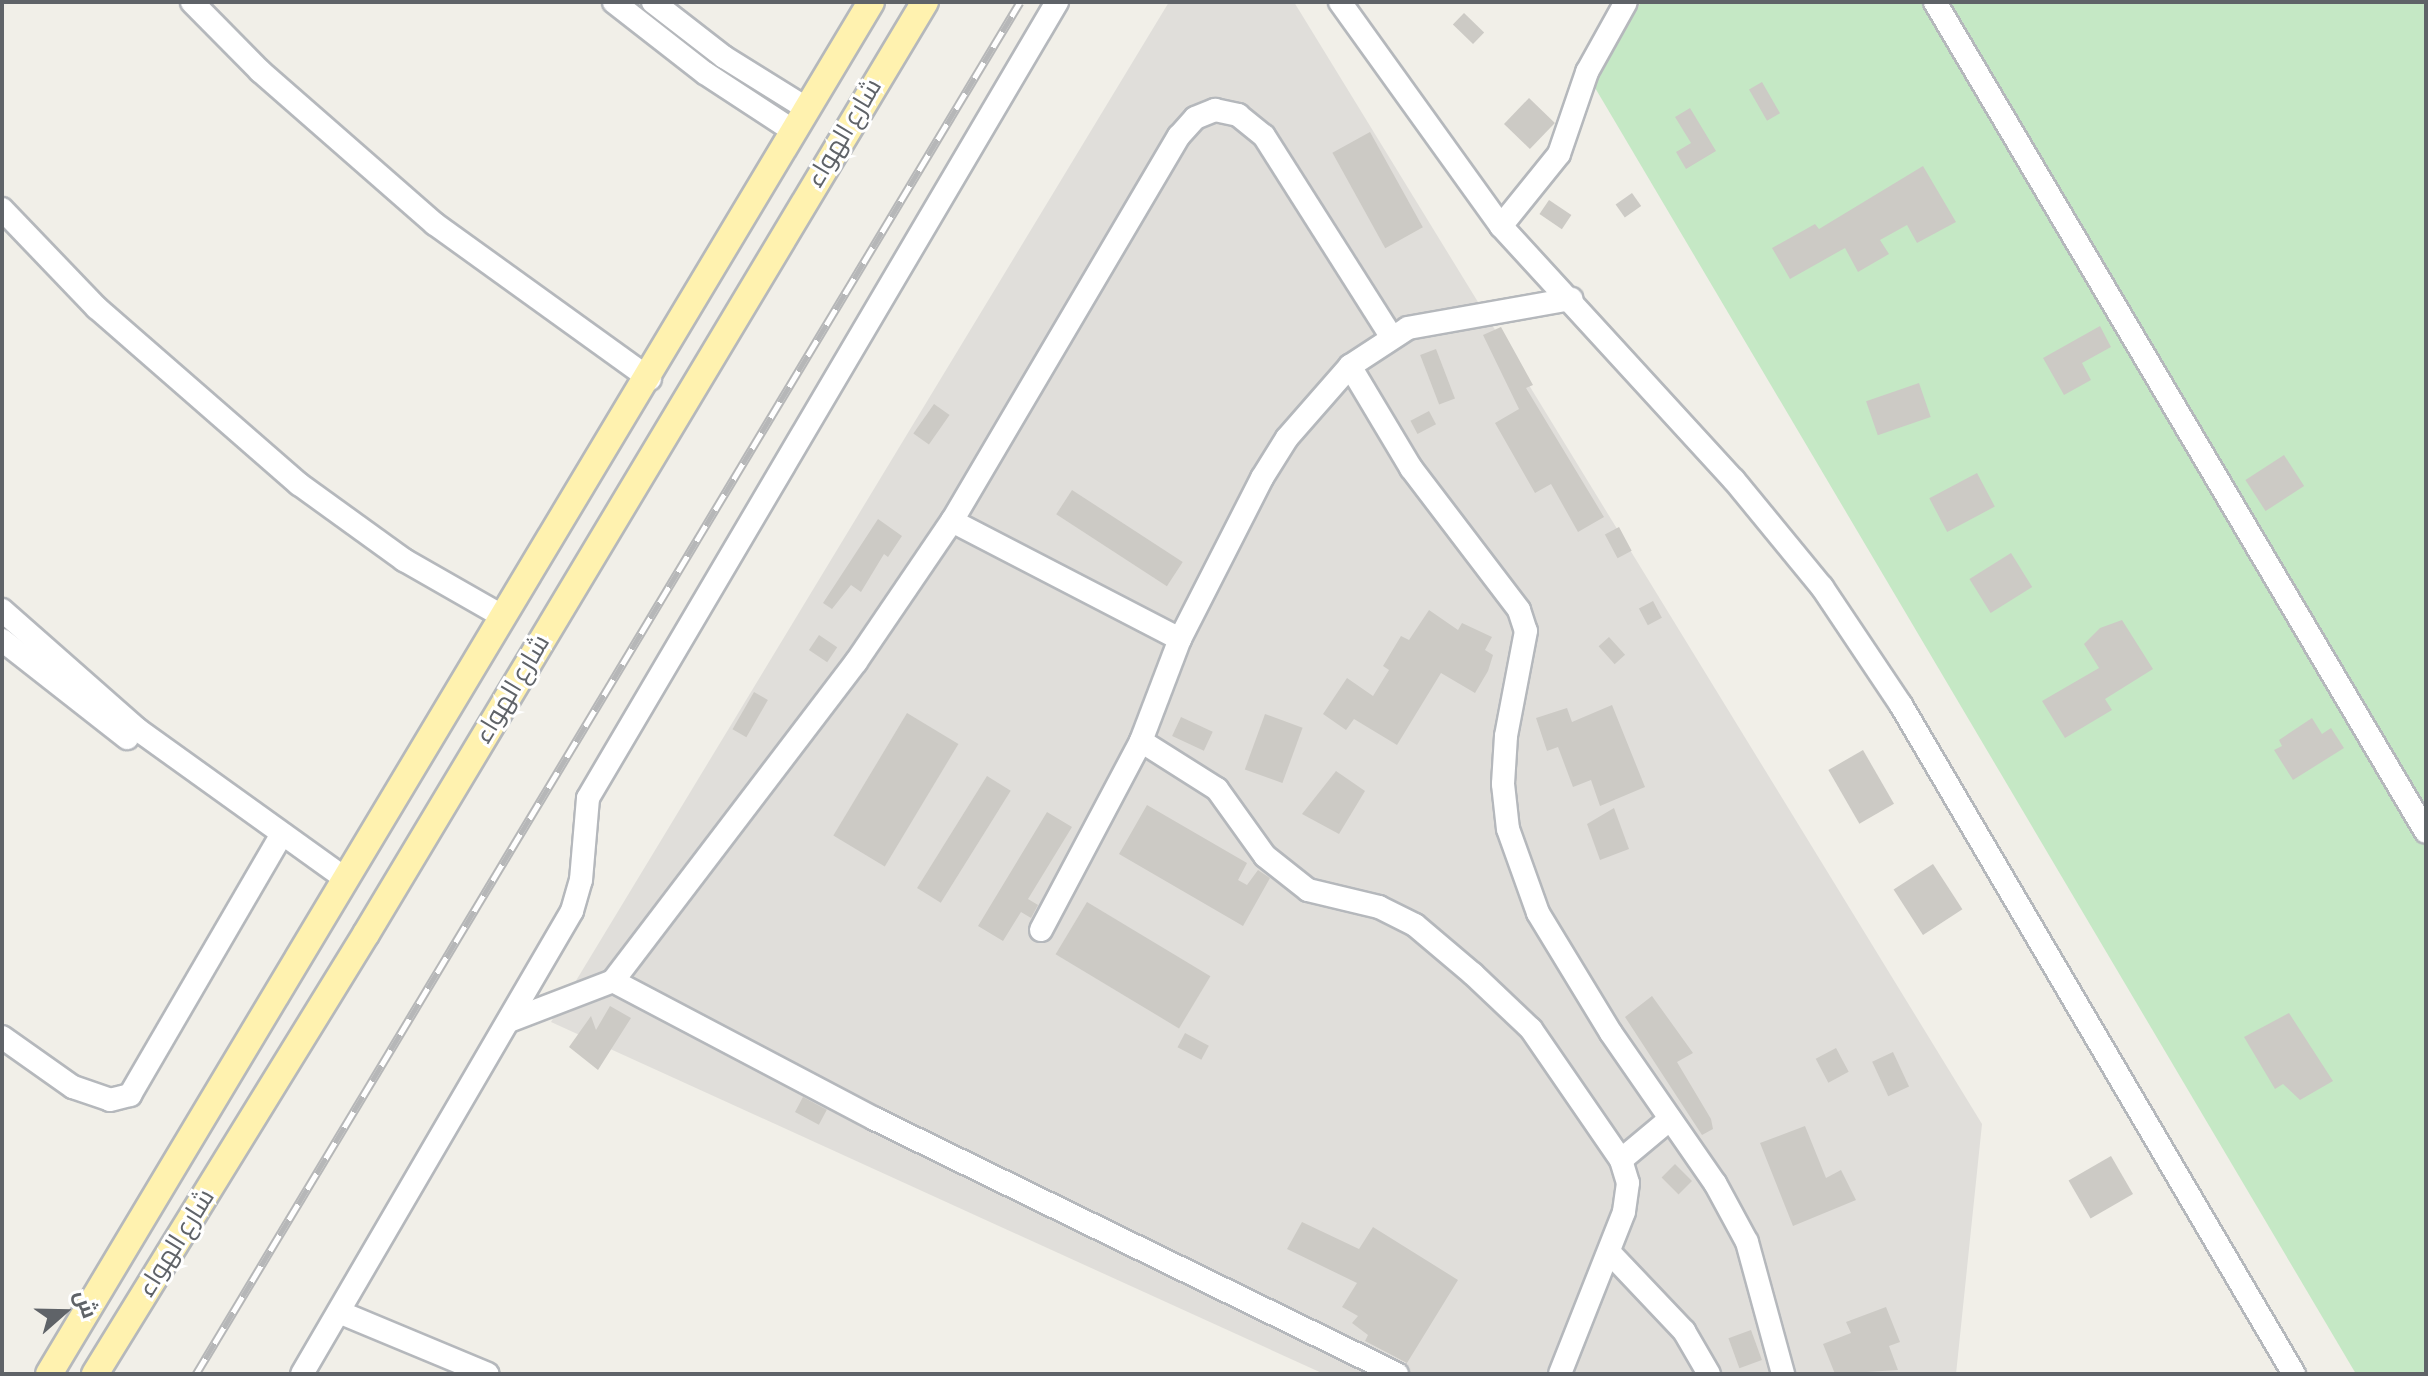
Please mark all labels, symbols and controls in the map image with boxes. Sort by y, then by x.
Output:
street label: شارع الهواء [799,73,889,193]
street label: شارع الهواء [467,629,557,749]
street label: شارع الهواء [131,1183,221,1303]
north arrow [24,1272,104,1352]
text: ش [70,1286,104,1321]

